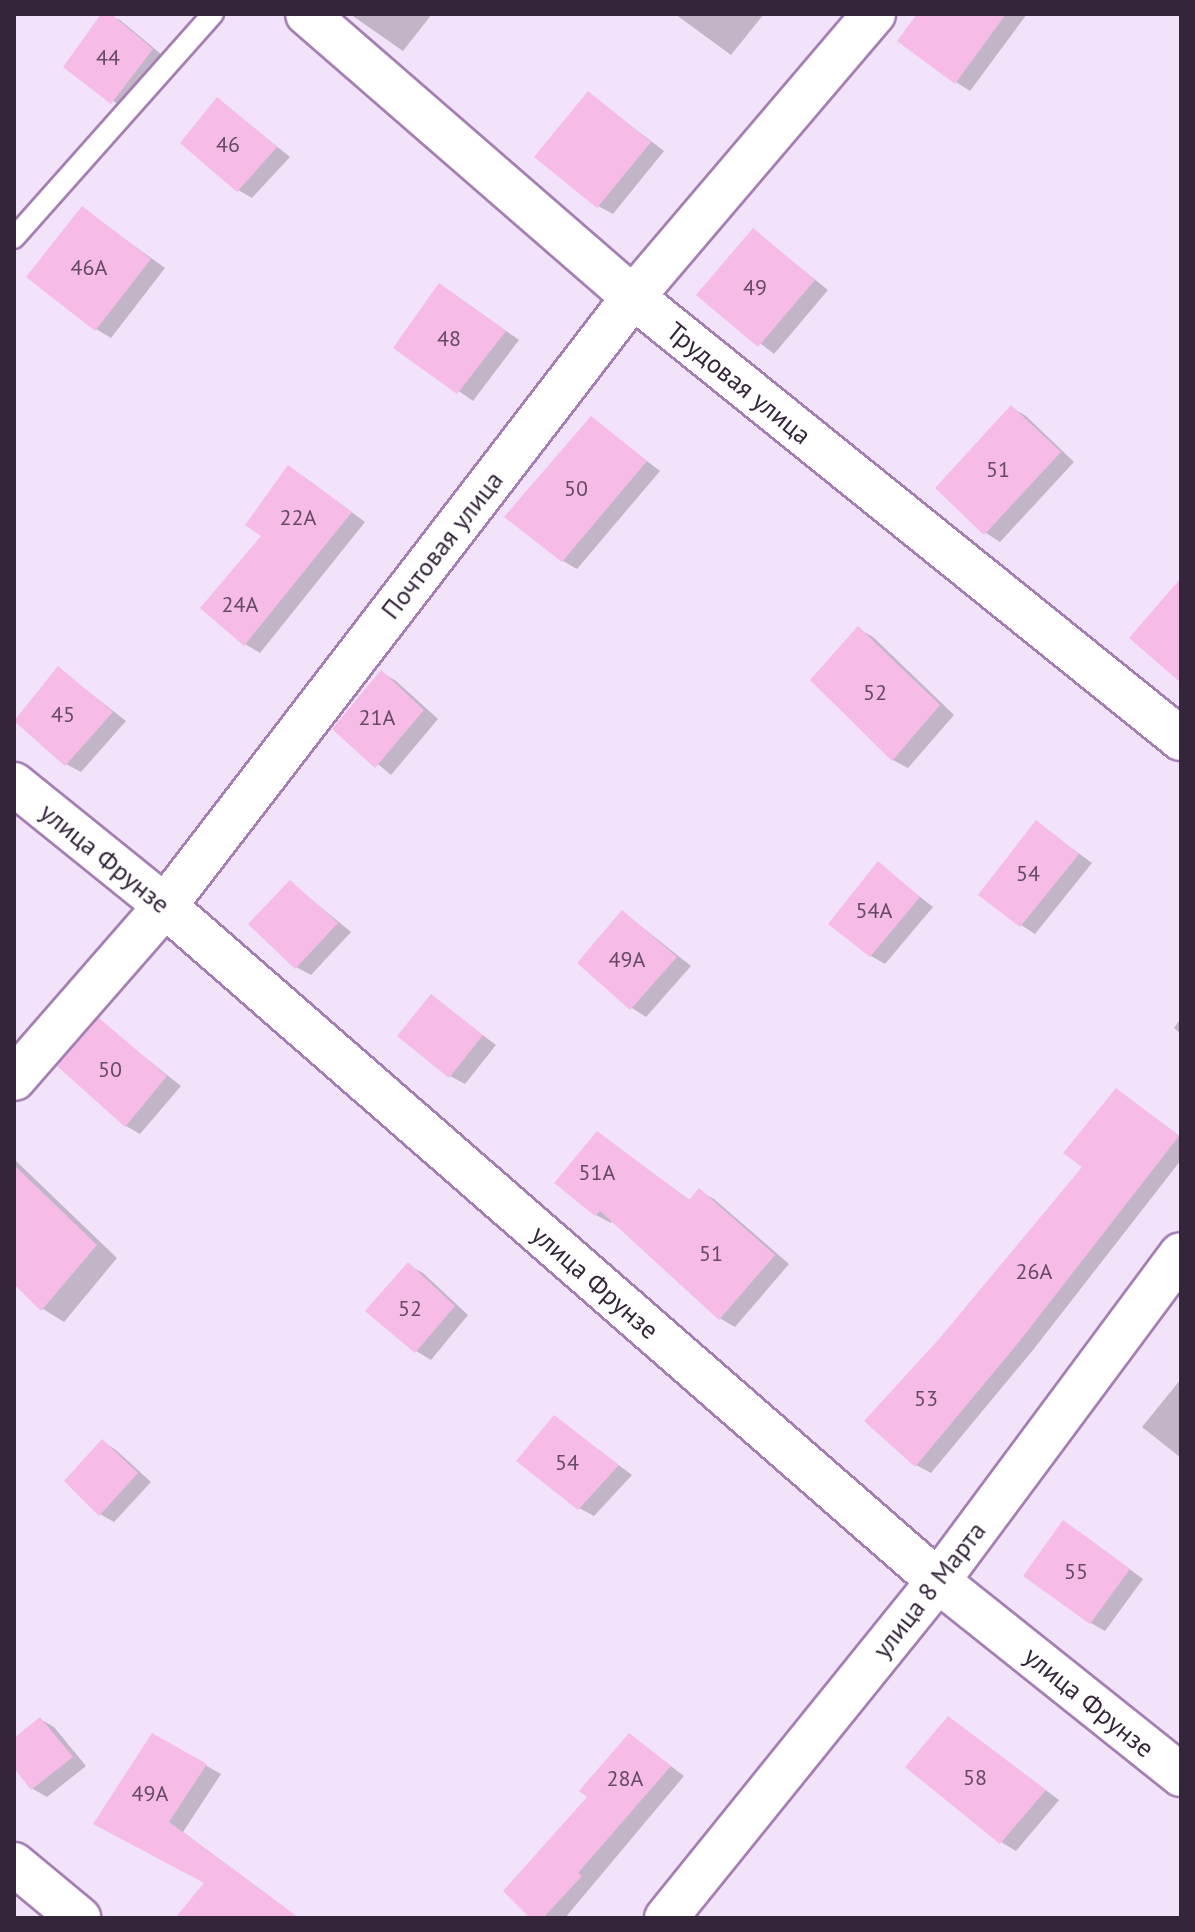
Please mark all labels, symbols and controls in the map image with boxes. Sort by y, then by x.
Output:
house number: 44 [96,45,120,71]
house number: 46 [216,132,240,158]
house number: 46А [71,255,107,281]
house number: 49 [743,275,767,301]
street label: Трудовая улица [661,315,817,451]
house number: 48 [437,326,461,352]
house number: 51 [986,457,1010,483]
street label: Почтовая улица [375,465,509,625]
house number: 50 [564,476,588,502]
house number: 22А [280,505,316,531]
house number: 24А [222,592,258,618]
house number: 52 [863,680,887,706]
house number: 45 [51,702,75,728]
house number: 21А [359,705,395,731]
street label: улица Фрунзе [34,796,176,920]
house number: 54 [1016,861,1040,887]
house number: 54А [856,898,892,924]
house number: 49А [609,947,645,973]
house number: 50 [98,1057,122,1083]
house number: 51А [579,1160,615,1186]
street label: улица Фрунзе [525,1218,665,1346]
house number: 51 [699,1241,723,1267]
house number: 26А [1016,1259,1052,1285]
house number: 52 [398,1296,422,1322]
house number: 53 [914,1386,938,1412]
house number: 54 [555,1450,579,1476]
street label: улица 8 Марта [866,1516,992,1664]
house number: 55 [1064,1559,1088,1585]
street label: улица Фрунзе [1018,1640,1160,1764]
house number: 58 [963,1765,987,1791]
house number: 28А [607,1766,643,1792]
house number: 49А [132,1781,168,1807]

